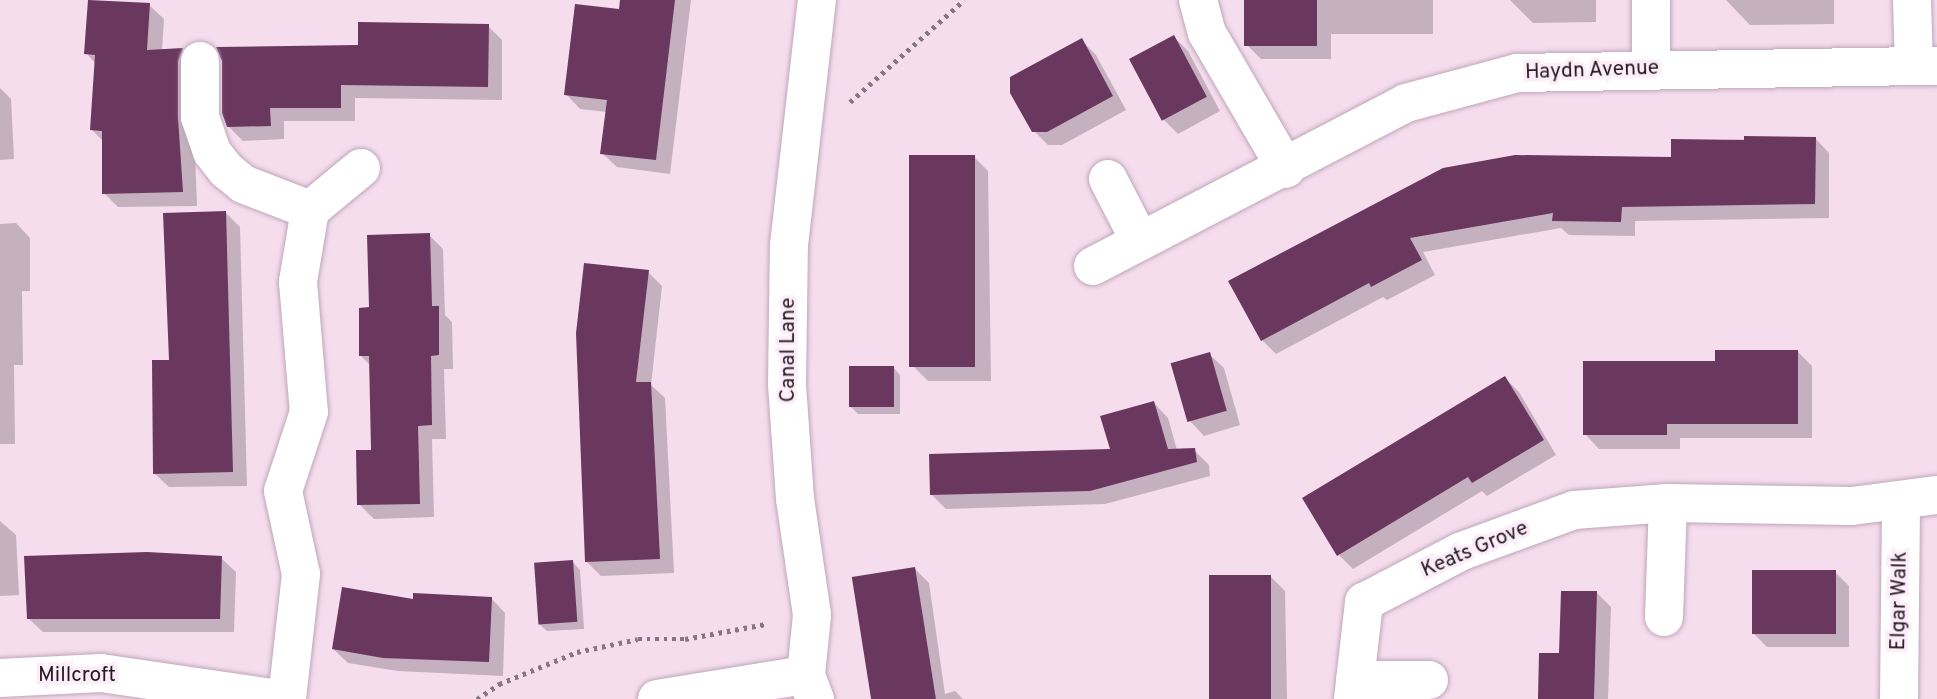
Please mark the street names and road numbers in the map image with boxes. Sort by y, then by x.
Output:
street label: Haydn Avenue [1524,56,1660,86]
street label: Canal Lane [776,298,802,402]
street label: Keats Grove [1418,516,1532,584]
street label: Elgar Walk [1887,551,1913,651]
street label: Millcroft [38,663,116,689]

